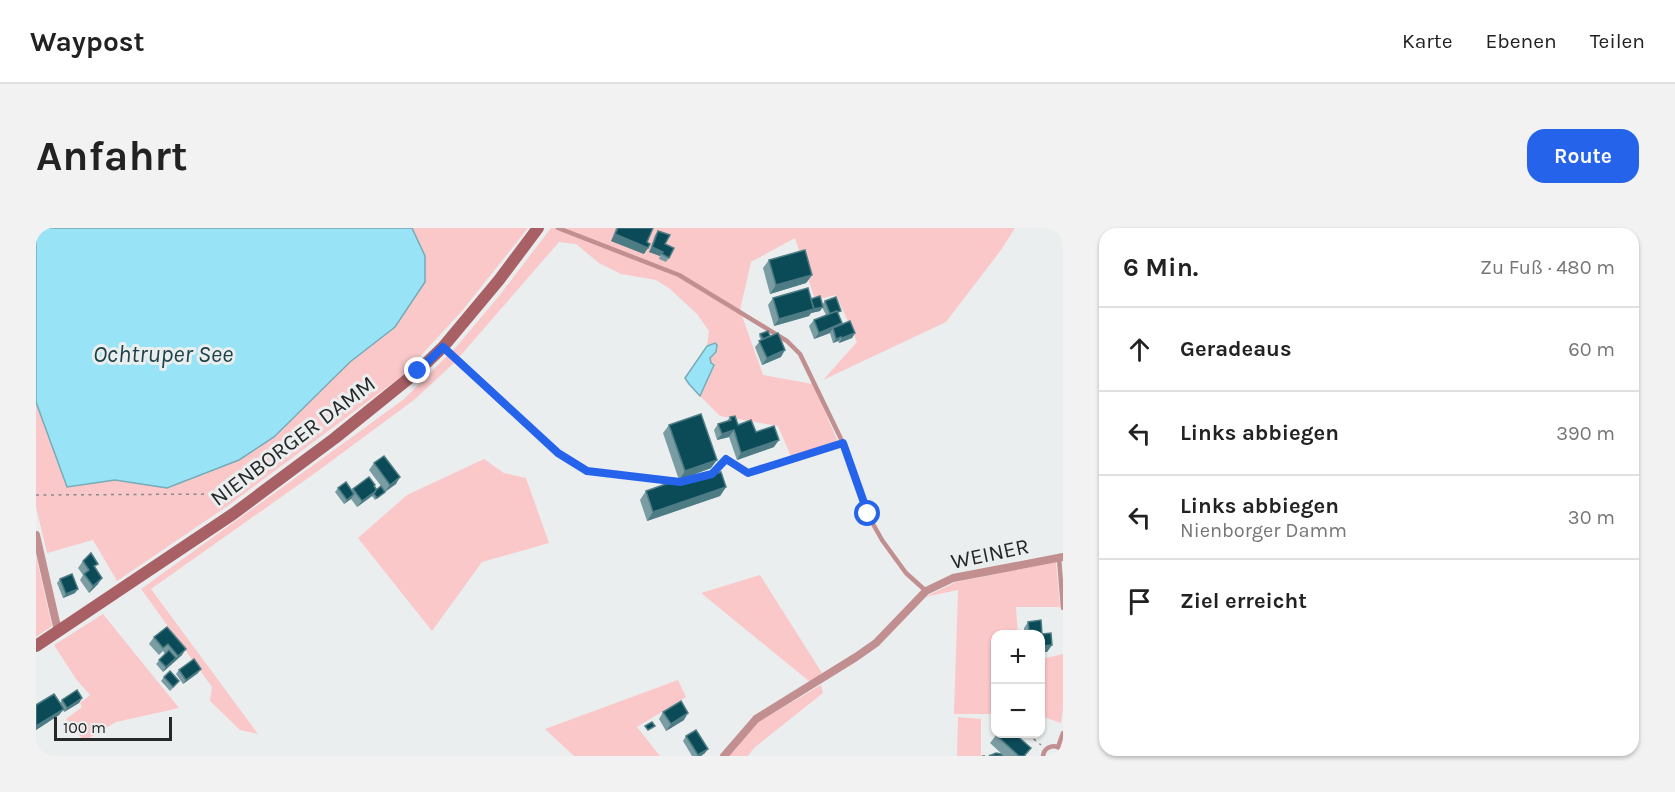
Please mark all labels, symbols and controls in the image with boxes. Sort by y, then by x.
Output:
text: Waypost [30,25,145,58]
text: Karte [1402,29,1453,53]
text: Ebenen [1486,29,1557,53]
text: Teilen [1590,29,1645,53]
button: Route [1527,129,1639,183]
text: Anfahrt [36,131,188,181]
text: 6 Min. [1123,252,1198,283]
text: Zu Fuß · 480 m [1480,256,1615,279]
icon: ahead [1123,333,1156,366]
text: Geradeaus [1180,336,1292,362]
text: 60 m [1568,338,1615,361]
water label: Ochtruper See [93,340,233,368]
route end [404,357,430,383]
street label: NIENBORGER DAMM [205,371,381,511]
icon: left [1123,417,1156,450]
text: Links abbiegen [1180,420,1339,446]
text: 390 m [1556,422,1615,445]
text: Links abbiegen [1180,493,1339,519]
route start [854,500,880,526]
icon: left [1123,501,1156,534]
text: 30 m [1568,506,1615,529]
text: Nienborger Damm [1180,519,1347,542]
street label: WEINER [949,533,1031,575]
icon: arrive [1123,585,1156,618]
text: Ziel erreicht [1180,588,1307,614]
map controls [991,630,1045,738]
button: + [991,630,1045,684]
button: − [991,684,1045,738]
scale bar [54,714,172,742]
text: 100 m [63,718,106,737]

